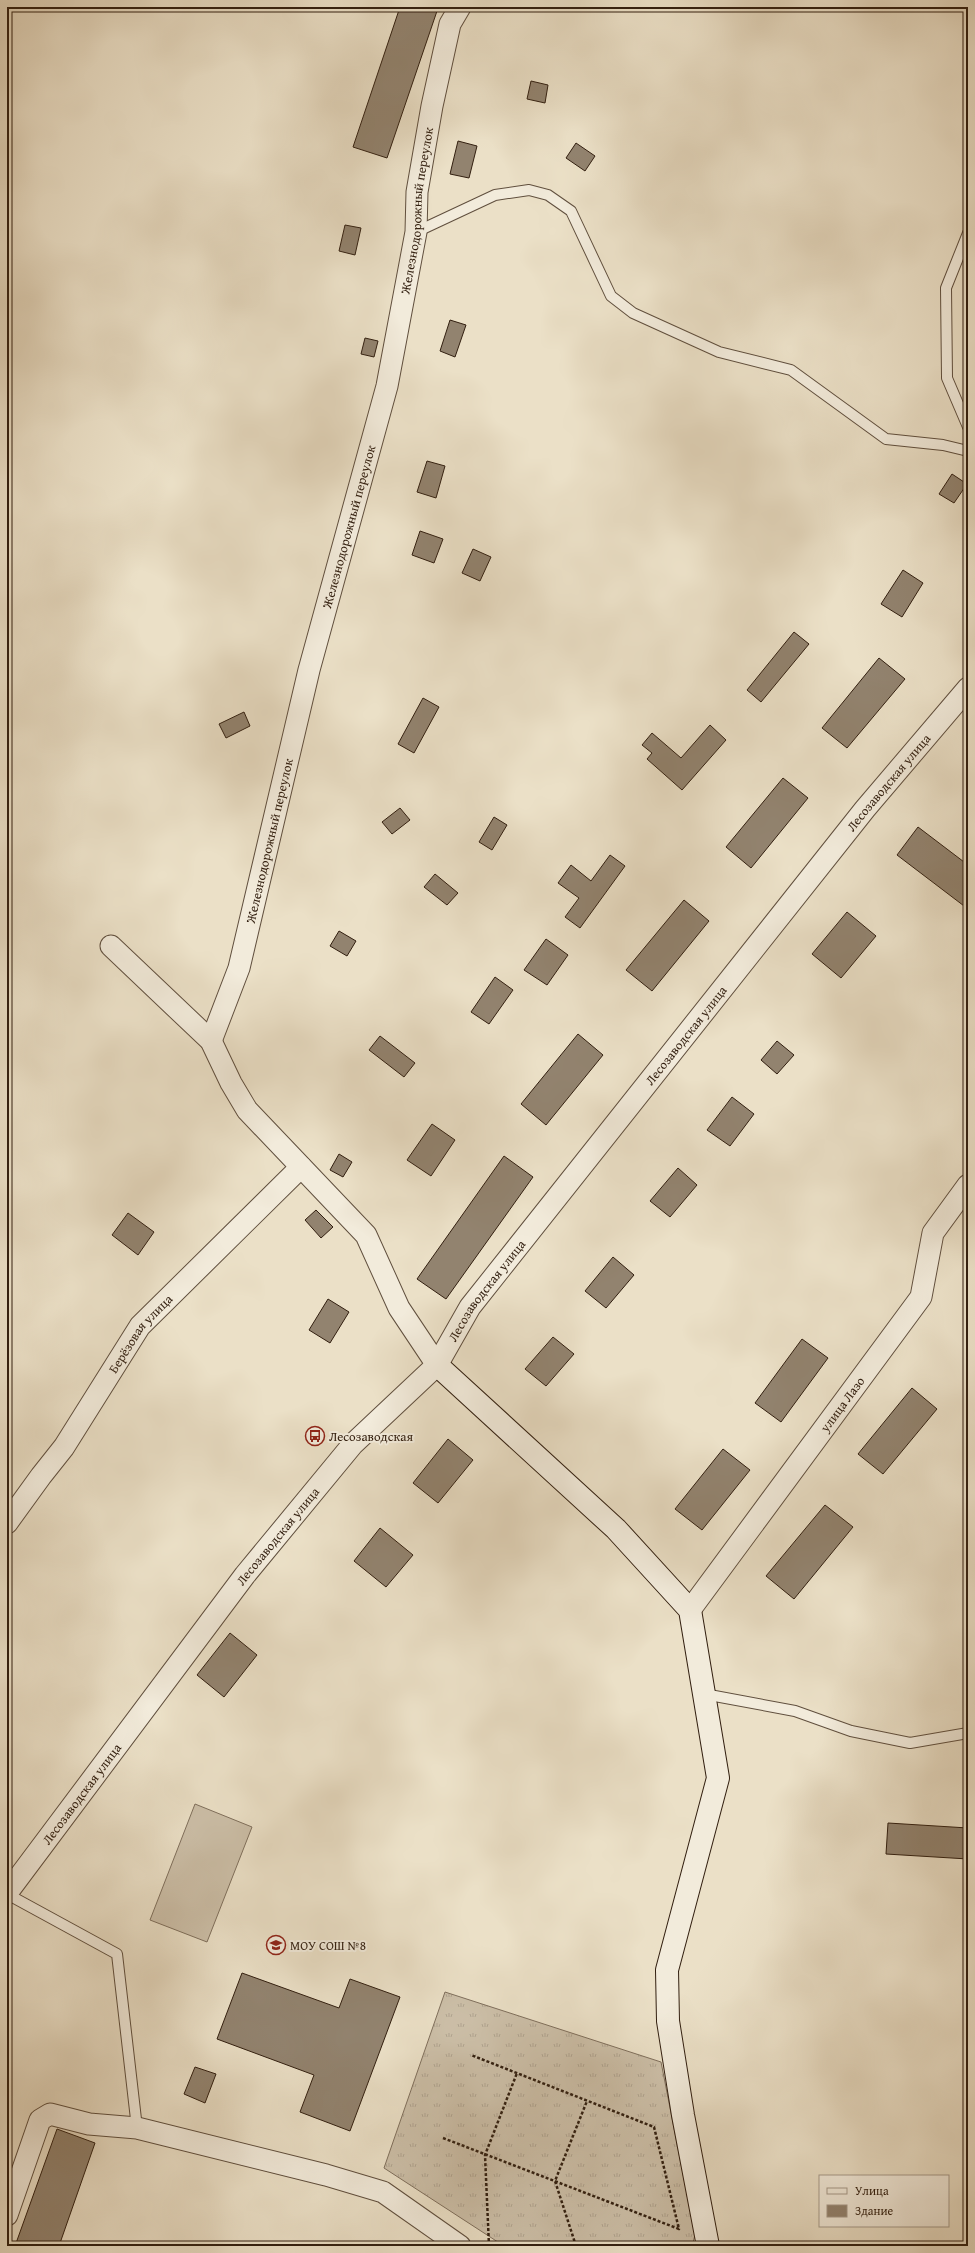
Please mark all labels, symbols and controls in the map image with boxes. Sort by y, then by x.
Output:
street label: Железнодорожный переулок [395,125,438,297]
street label: Железнодорожный переулок [317,443,380,611]
street label: Лесозаводская улица [842,729,935,835]
street label: Железнодорожный переулок [240,756,297,926]
street label: Лесозаводская улица [640,981,731,1089]
street label: Лесозаводская улица [443,1235,530,1345]
street label: Берёзовая улица [103,1289,177,1377]
street label: улица Лазо [815,1372,869,1437]
bus stop icon: Лесозаводская [304,1425,326,1447]
place label: Лесозаводская [329,1427,413,1446]
street label: Лесозаводская улица [231,1482,324,1589]
street label: Лесозаводская улица [37,1739,126,1848]
school or university icon: МОУ СОШ №8 [265,1934,287,1956]
place label: МОУ СОШ №8 [290,1936,366,1955]
legend [819,2175,949,2227]
text: Улица [855,2182,889,2199]
text: Здание [855,2202,894,2219]

